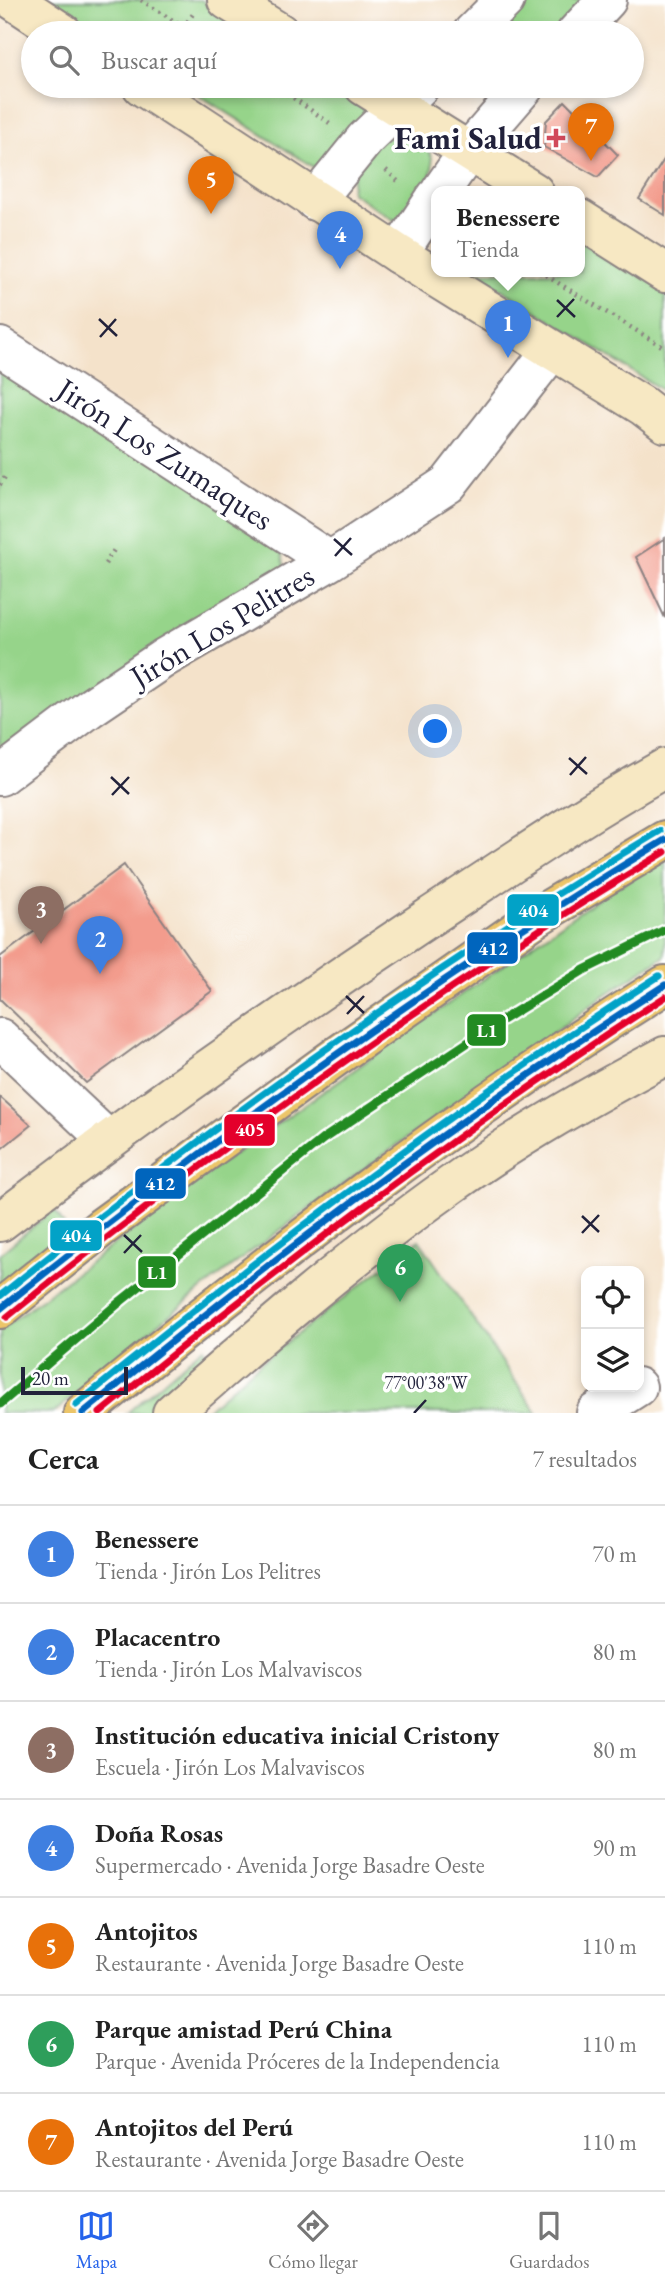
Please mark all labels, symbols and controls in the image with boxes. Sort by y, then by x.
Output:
search box [21,21,644,98]
icon: search [45,41,83,79]
text: Buscar aquí [101,43,217,77]
pin: 7 [568,103,614,161]
place label: Fami Salud [394,117,542,159]
marker: Fami Salud [548,130,564,146]
pin: 5 [188,156,234,214]
popup [431,186,585,277]
text: Benessere [456,200,560,234]
pin: 4 [317,211,363,269]
text: Tienda [456,234,519,264]
pin: 1 [485,300,531,358]
street label: Jirón Los Zumaques [46,367,281,540]
street label: Jirón Los Pelitres [120,555,322,699]
your location [418,714,452,748]
pin: 3 [18,886,64,944]
line badge: 404 [506,893,560,927]
text: 404 [518,898,549,923]
pin: 2 [77,916,123,974]
line badge: 412 [466,931,519,965]
text: 412 [478,936,508,961]
line badge: L1 [466,1013,507,1047]
text: L1 [476,1018,498,1043]
line badge: 405 [223,1113,276,1147]
text: 405 [235,1117,265,1142]
line badge: 412 [134,1167,187,1200]
text: 412 [145,1171,175,1196]
line badge: 404 [49,1219,103,1252]
text: 404 [61,1223,92,1248]
pin: 6 [377,1244,423,1302]
line badge: L1 [137,1255,177,1289]
text: L1 [146,1260,168,1285]
map controls [581,1266,644,1392]
button: locate [581,1266,644,1329]
button: layers [581,1329,644,1392]
scale bar [21,1364,128,1396]
text: 20 m [32,1366,69,1391]
text: 77°00'38"W [384,1371,468,1394]
text: Cerca [28,1439,99,1478]
text: 7 resultados [533,1444,637,1474]
text: Benessere [95,1522,199,1556]
text: 1 [45,1539,57,1569]
text: 70 m [592,1539,637,1569]
text: Tienda · Jirón Los Pelitres [95,1556,321,1586]
text: Placacentro [95,1620,220,1654]
text: 2 [45,1637,57,1667]
text: 80 m [592,1637,637,1667]
text: Tienda · Jirón Los Malvaviscos [95,1654,362,1684]
text: Institución educativa inicial Cristony [95,1718,499,1752]
text: 3 [45,1735,57,1765]
text: 80 m [592,1735,637,1765]
text: Escuela · Jirón Los Malvaviscos [95,1752,365,1782]
text: Doña Rosas [95,1816,223,1850]
text: 4 [45,1833,57,1863]
text: 90 m [592,1833,637,1863]
text: Supermercado · Avenida Jorge Basadre Oeste [95,1850,485,1880]
text: Antojitos [95,1914,198,1948]
text: 5 [45,1931,57,1961]
text: 110 m [581,1931,637,1961]
text: Restaurante · Avenida Jorge Basadre Oeste [95,1948,464,1978]
text: Parque amistad Perú China [95,2012,392,2046]
text: 6 [45,2029,57,2059]
text: 110 m [581,2029,637,2059]
text: Parque · Avenida Próceres de la Independencia [95,2046,500,2076]
text: Antojitos del Perú [95,2110,293,2144]
text: 7 [45,2127,57,2157]
text: 110 m [581,2127,637,2157]
text: Restaurante · Avenida Jorge Basadre Oeste [95,2144,464,2174]
tab: Mapa [76,2207,117,2274]
tab: Cómo llegar [268,2207,358,2274]
tab: Guardados [509,2207,589,2274]

